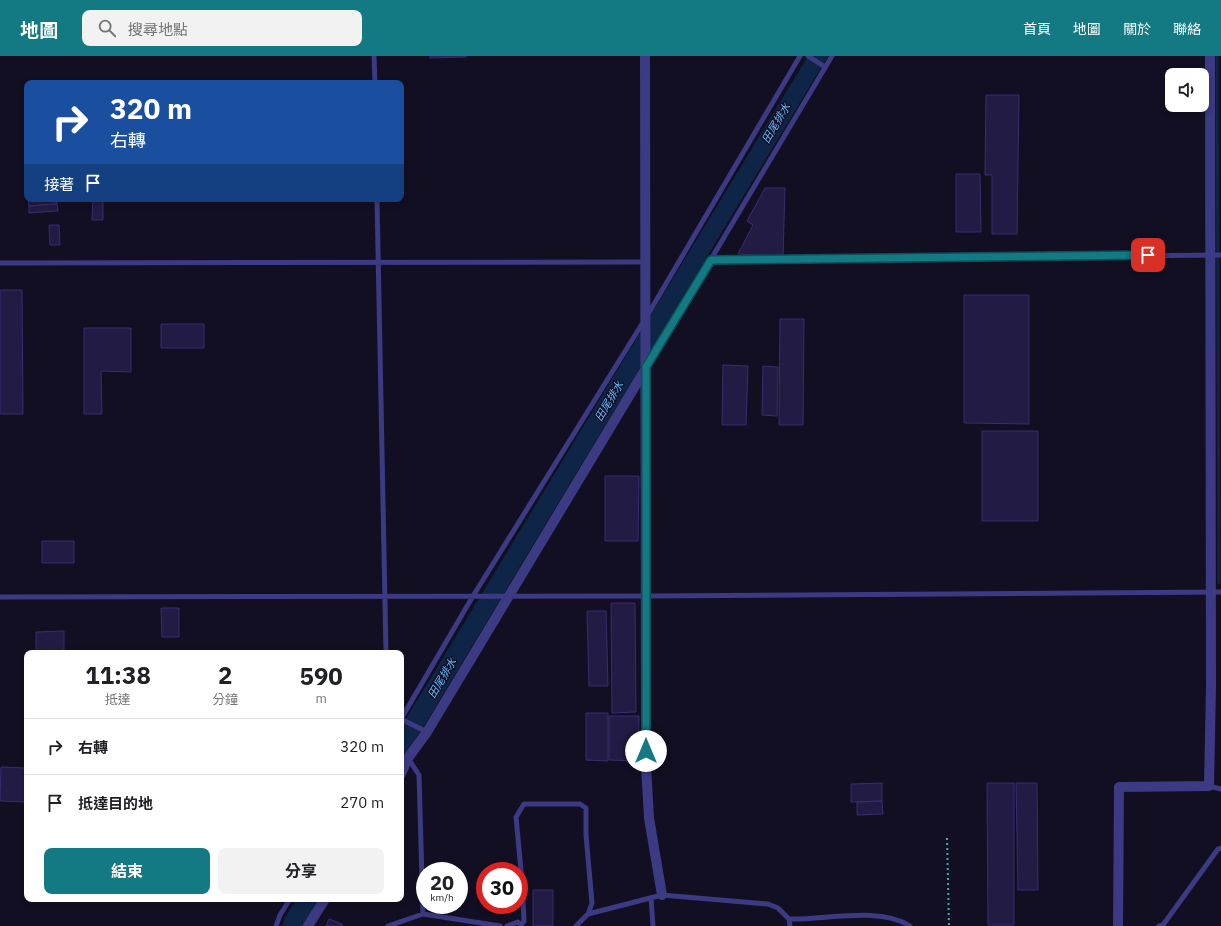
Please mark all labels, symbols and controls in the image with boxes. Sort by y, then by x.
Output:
search box [82,10,362,46]
icon: search [96,17,118,39]
text: 地圖 [20,18,58,42]
text: 搜尋地點 [128,20,188,39]
text: 首頁 [1023,20,1051,38]
text: 地圖 [1073,20,1101,38]
text: 關於 [1123,20,1151,38]
text: 聯絡 [1173,20,1201,38]
map controls [1165,68,1209,112]
button: sound [1165,68,1209,112]
text: 320 m [110,90,192,127]
icon: right [44,96,96,148]
water label: 田尾排水 [759,100,794,145]
text: 右轉 [110,129,146,152]
icon: arrive [82,172,104,194]
text: 接著 [44,175,74,194]
pin [1131,238,1165,272]
icon: arrive [1137,244,1159,266]
water label: 田尾排水 [592,378,627,423]
water label: 田尾排水 [425,655,460,700]
text: 11:38 [85,659,151,691]
text: 2 [218,659,232,691]
text: 590 [299,660,343,692]
text: m [315,690,327,707]
text: 抵達 [105,691,131,708]
text: 分鐘 [212,691,238,708]
position arrow [625,730,667,772]
icon: right [44,736,66,758]
text: 320 m [340,737,384,756]
text: 右轉 [78,738,108,757]
icon: arrive [44,792,66,814]
text: 270 m [340,793,384,812]
text: 抵達目的地 [78,794,153,813]
button: 結束 [44,848,210,894]
button: 分享 [218,848,384,894]
speed limit sign: 30 [476,862,528,914]
text: 20 [430,869,454,896]
text: km/h [430,891,454,904]

